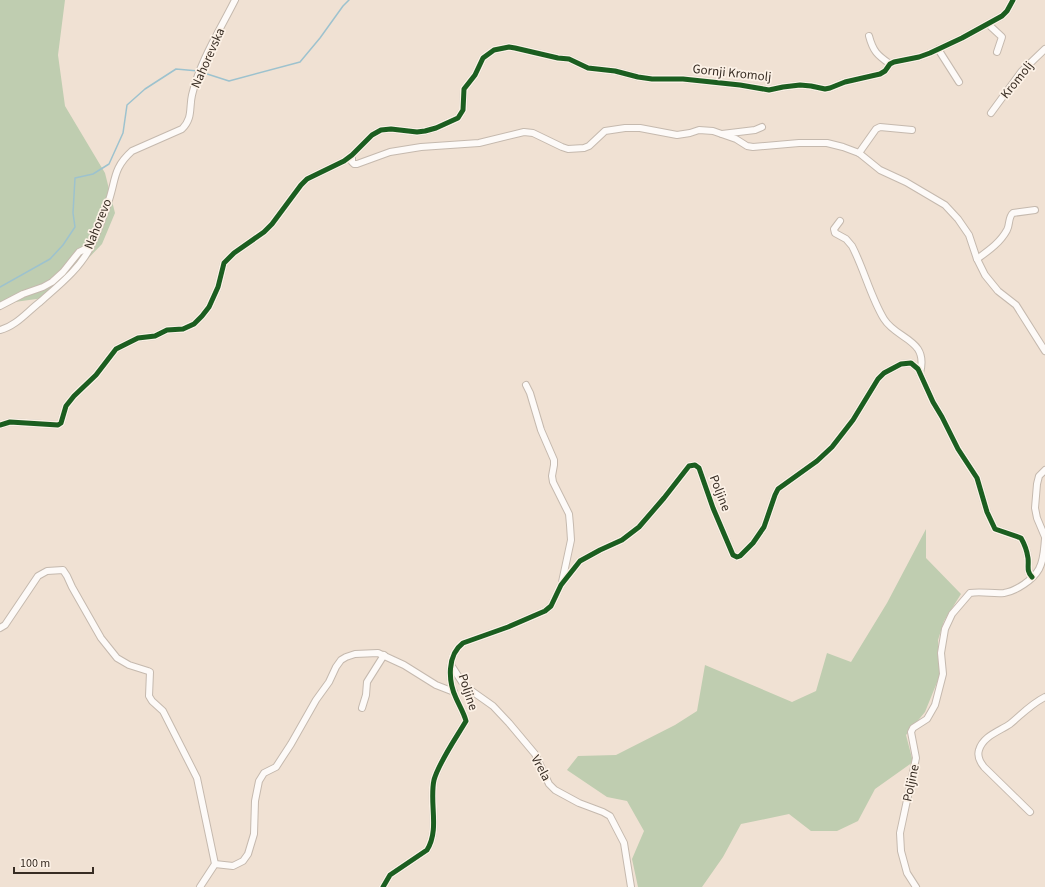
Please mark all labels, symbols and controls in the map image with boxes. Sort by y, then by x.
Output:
street label: Nahorevska [187,25,229,91]
street label: Kromolj [996,57,1038,103]
street label: Gornji Kromolj [692,60,772,86]
street label: Nahorevo [80,196,116,252]
street label: Poljine [705,472,735,514]
street label: Poljine [454,671,482,713]
street label: Vrela [527,752,555,784]
street label: Poljine [898,763,924,803]
scale bar [14,849,93,875]
text: 100 m [20,855,50,872]

